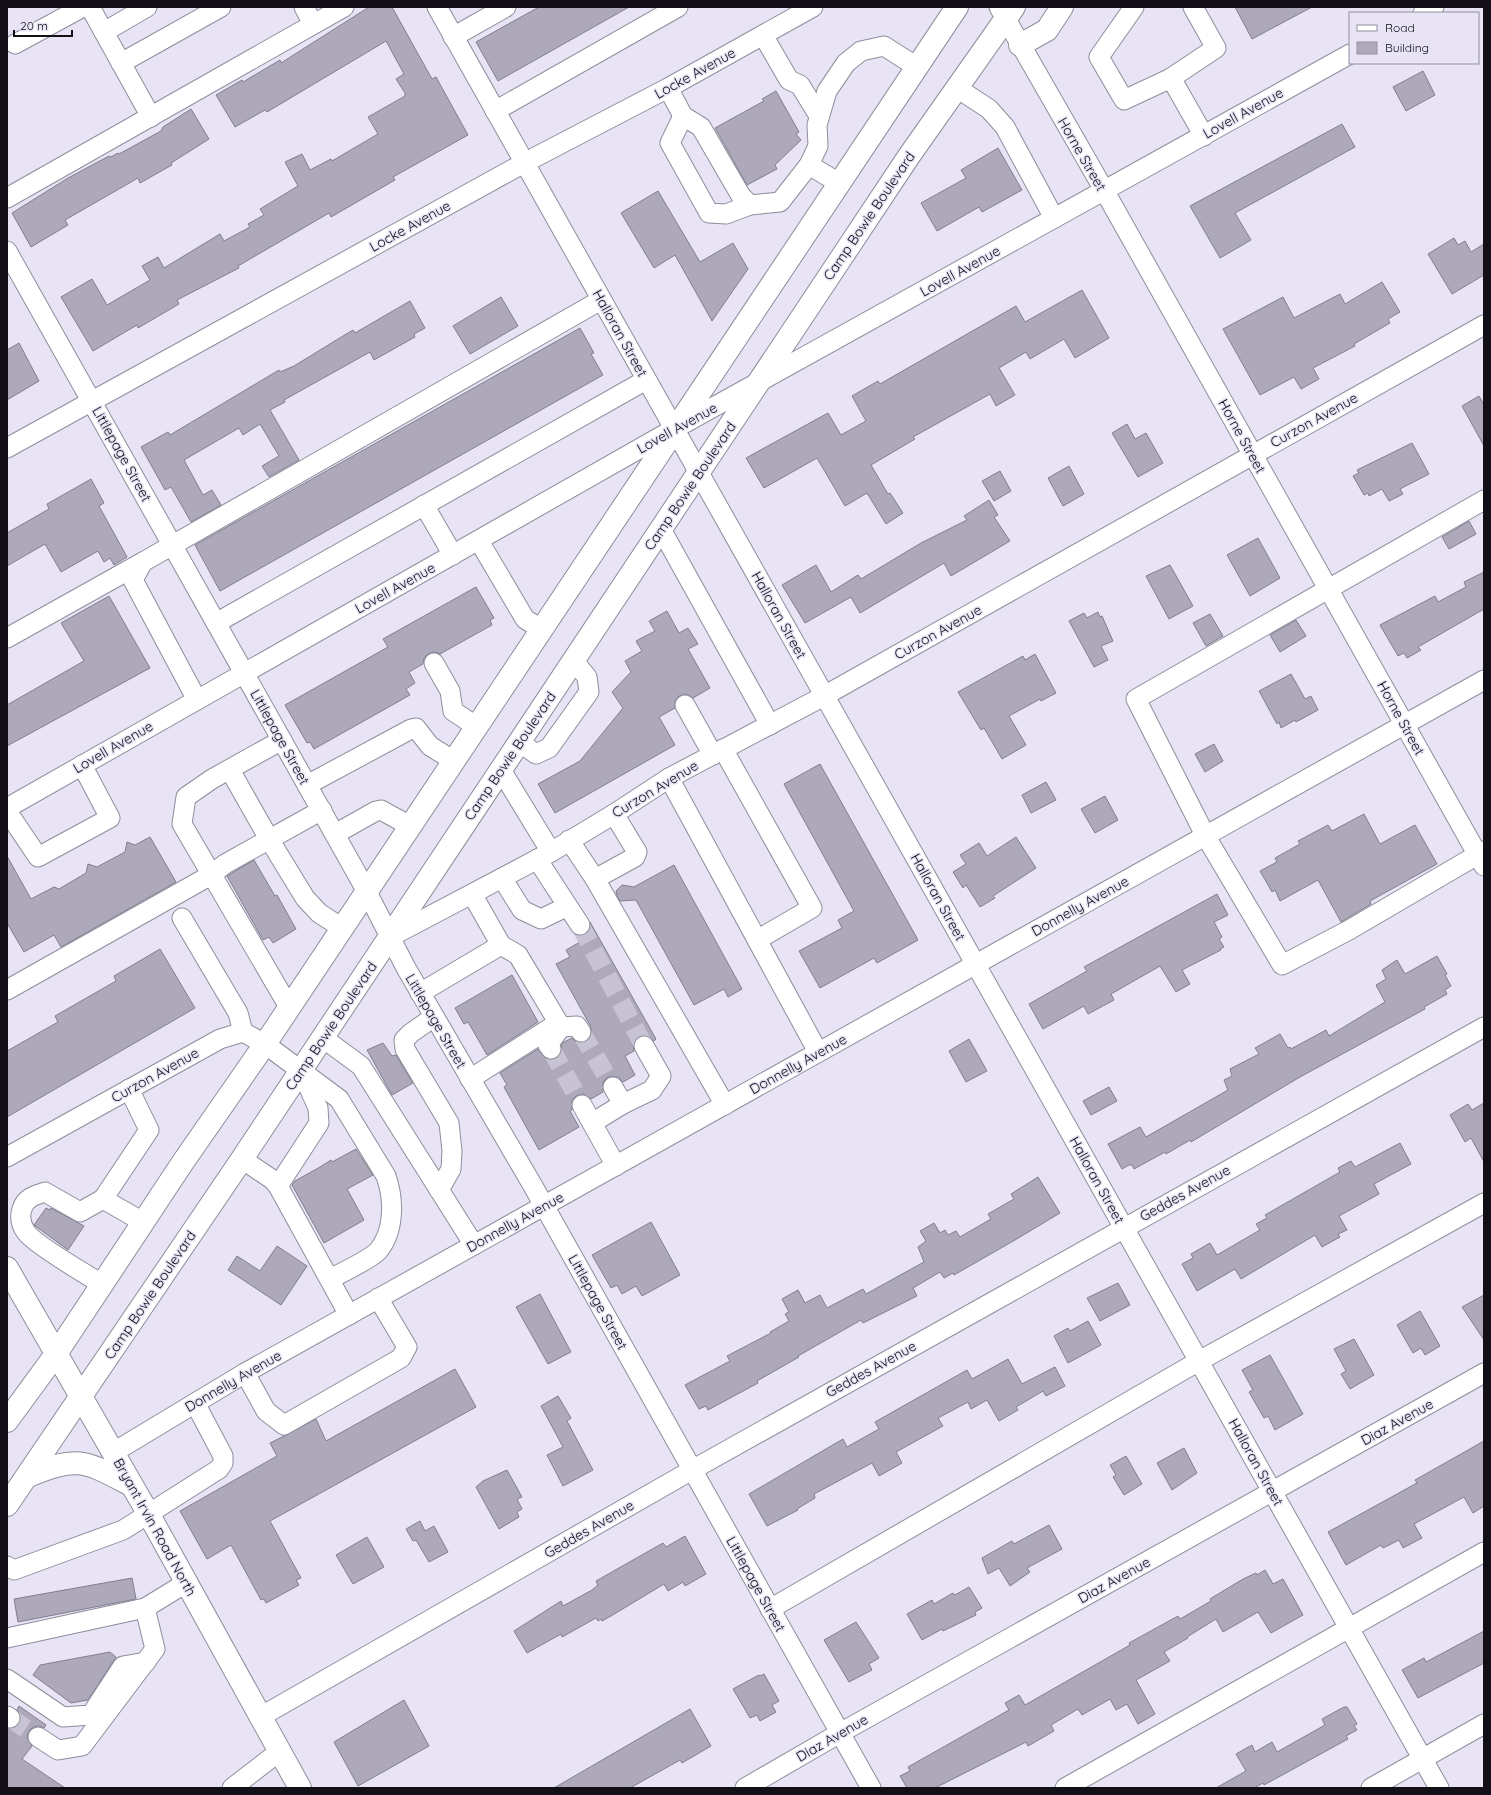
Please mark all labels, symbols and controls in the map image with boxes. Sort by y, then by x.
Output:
scale bar [14,12,72,38]
legend [1349,12,1479,64]
text: 20 m [20,18,48,33]
text: Road [1385,20,1415,35]
text: Building [1385,40,1429,55]
street label: Locke Avenue [651,43,739,103]
street label: Lovell Avenue [1200,83,1286,143]
street label: Horne Street [1054,114,1110,194]
street label: Camp Bowie Boulevard [819,148,919,284]
street label: Locke Avenue [366,196,454,256]
street label: Lovell Avenue [917,241,1003,301]
street label: Halloran Street [589,286,652,380]
street label: Curzon Avenue [1267,388,1361,451]
street label: Horne Street [1214,396,1270,476]
street label: Lovell Avenue [634,398,720,458]
street label: Littlepage Street [88,403,156,505]
street label: Camp Bowie Boulevard [640,418,740,554]
street label: Lovell Avenue [352,558,438,618]
street label: Halloran Street [748,568,811,662]
street label: Curzon Avenue [891,600,985,663]
street label: Horne Street [1373,678,1429,758]
street label: Littlepage Street [246,686,314,788]
street label: Camp Bowie Boulevard [460,688,560,824]
street label: Lovell Avenue [70,717,156,777]
street label: Curzon Avenue [609,756,701,822]
street label: Halloran Street [907,850,970,944]
street label: Donnelly Avenue [1028,872,1132,940]
street label: Camp Bowie Boulevard [281,958,381,1094]
street label: Littlepage Street [402,970,471,1072]
street label: Donnelly Avenue [746,1030,850,1098]
street label: Curzon Avenue [108,1043,202,1106]
street label: Halloran Street [1066,1133,1129,1227]
street label: Geddes Avenue [1137,1161,1234,1225]
street label: Donnelly Avenue [463,1188,567,1256]
street label: Camp Bowie Boulevard [100,1227,200,1363]
street label: Littlepage Street [564,1251,632,1353]
street label: Geddes Avenue [823,1337,920,1401]
street label: Donnelly Avenue [181,1346,285,1416]
street label: Diaz Avenue [1358,1395,1436,1449]
street label: Halloran Street [1225,1415,1288,1509]
street label: Bryant Irvin Road North [110,1455,200,1599]
street label: Geddes Avenue [541,1496,637,1562]
street label: Littlepage Street [722,1533,790,1635]
street label: Diaz Avenue [1075,1553,1153,1607]
street label: Diaz Avenue [793,1710,871,1766]

